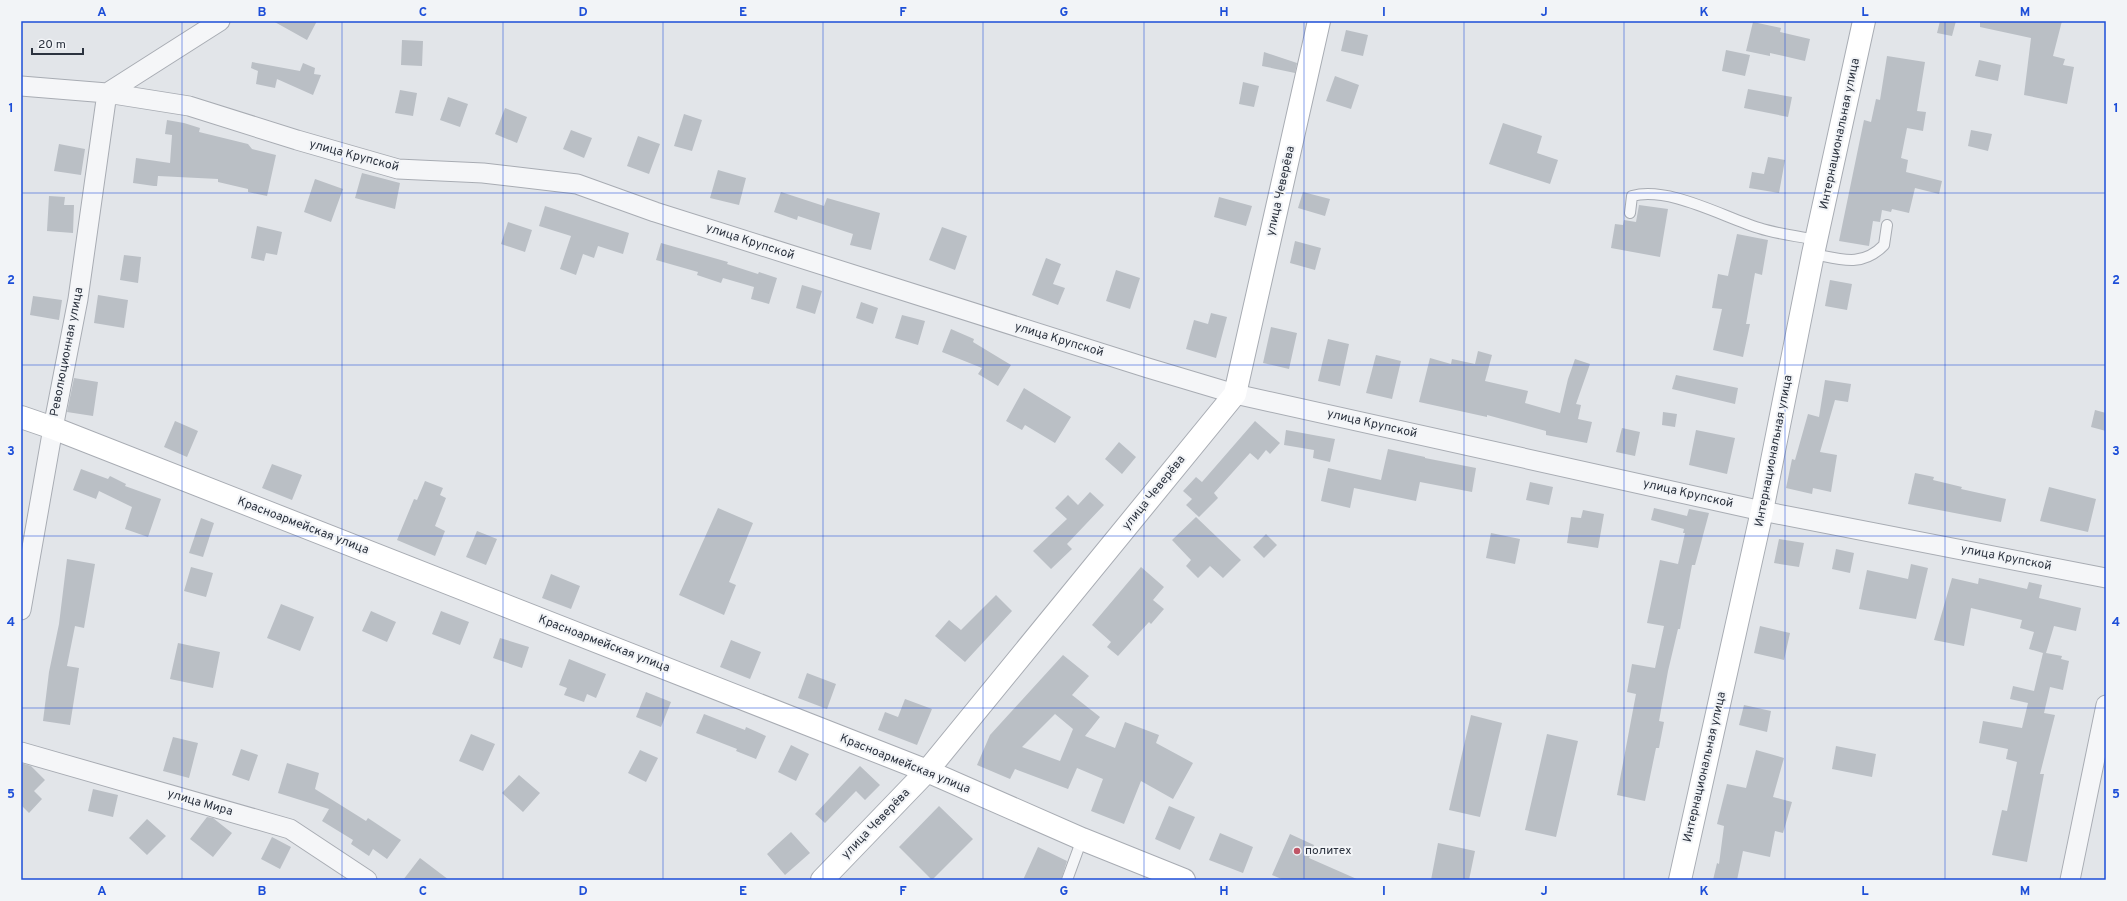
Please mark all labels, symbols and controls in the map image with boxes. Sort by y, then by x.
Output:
text: A [97,5,107,21]
text: B [258,5,267,21]
text: C [419,5,427,21]
text: D [578,5,588,21]
text: E [739,5,747,21]
text: F [899,5,907,21]
text: G [1060,5,1069,21]
text: H [1219,5,1229,21]
text: I [1382,5,1386,21]
text: J [1540,5,1548,21]
text: K [1699,5,1709,21]
text: L [1861,5,1869,21]
text: M [2020,5,2030,21]
scale bar [32,30,83,56]
text: 20 m [38,37,66,53]
street label: Интернациональная улица [1816,57,1864,211]
text: 1 [8,101,14,117]
text: 1 [2113,101,2119,117]
street label: улица Крупской [307,136,401,176]
street label: улица Чеверёва [1263,144,1299,238]
street label: улица Крупской [704,220,796,264]
text: 2 [7,273,15,289]
text: 2 [2112,273,2120,289]
street label: Революционная улица [47,286,87,418]
street label: улица Крупской [1013,319,1105,361]
street label: Интернациональная улица [1751,374,1797,528]
street label: улица Крупской [1325,406,1419,442]
text: 3 [7,444,15,460]
text: 3 [2112,444,2120,460]
street label: улица Чеверёва [1119,452,1189,534]
street label: улица Крупской [1641,476,1735,512]
street label: Красноармейская улица [235,494,371,558]
street label: улица Крупской [1959,541,2053,575]
street label: Красноармейская улица [536,612,672,676]
text: 4 [7,615,15,631]
text: 4 [2112,615,2120,631]
street label: Интернациональная улица [1680,690,1730,844]
street label: Красноармейская улица [837,730,973,798]
street label: улица Чеверёва [838,785,914,863]
street label: улица Мира [165,786,235,820]
text: 5 [7,787,15,803]
text: 5 [2112,787,2120,803]
place label: политех [1305,843,1351,859]
marker: политех [1292,846,1302,856]
text: A [97,884,107,900]
text: B [258,884,267,900]
text: C [419,884,427,900]
text: D [578,884,588,900]
text: E [739,884,747,900]
text: F [899,884,907,900]
text: G [1060,884,1069,900]
text: H [1219,884,1229,900]
text: I [1382,884,1386,900]
text: J [1540,884,1548,900]
text: K [1699,884,1709,900]
text: L [1861,884,1869,900]
text: M [2020,884,2030,900]

